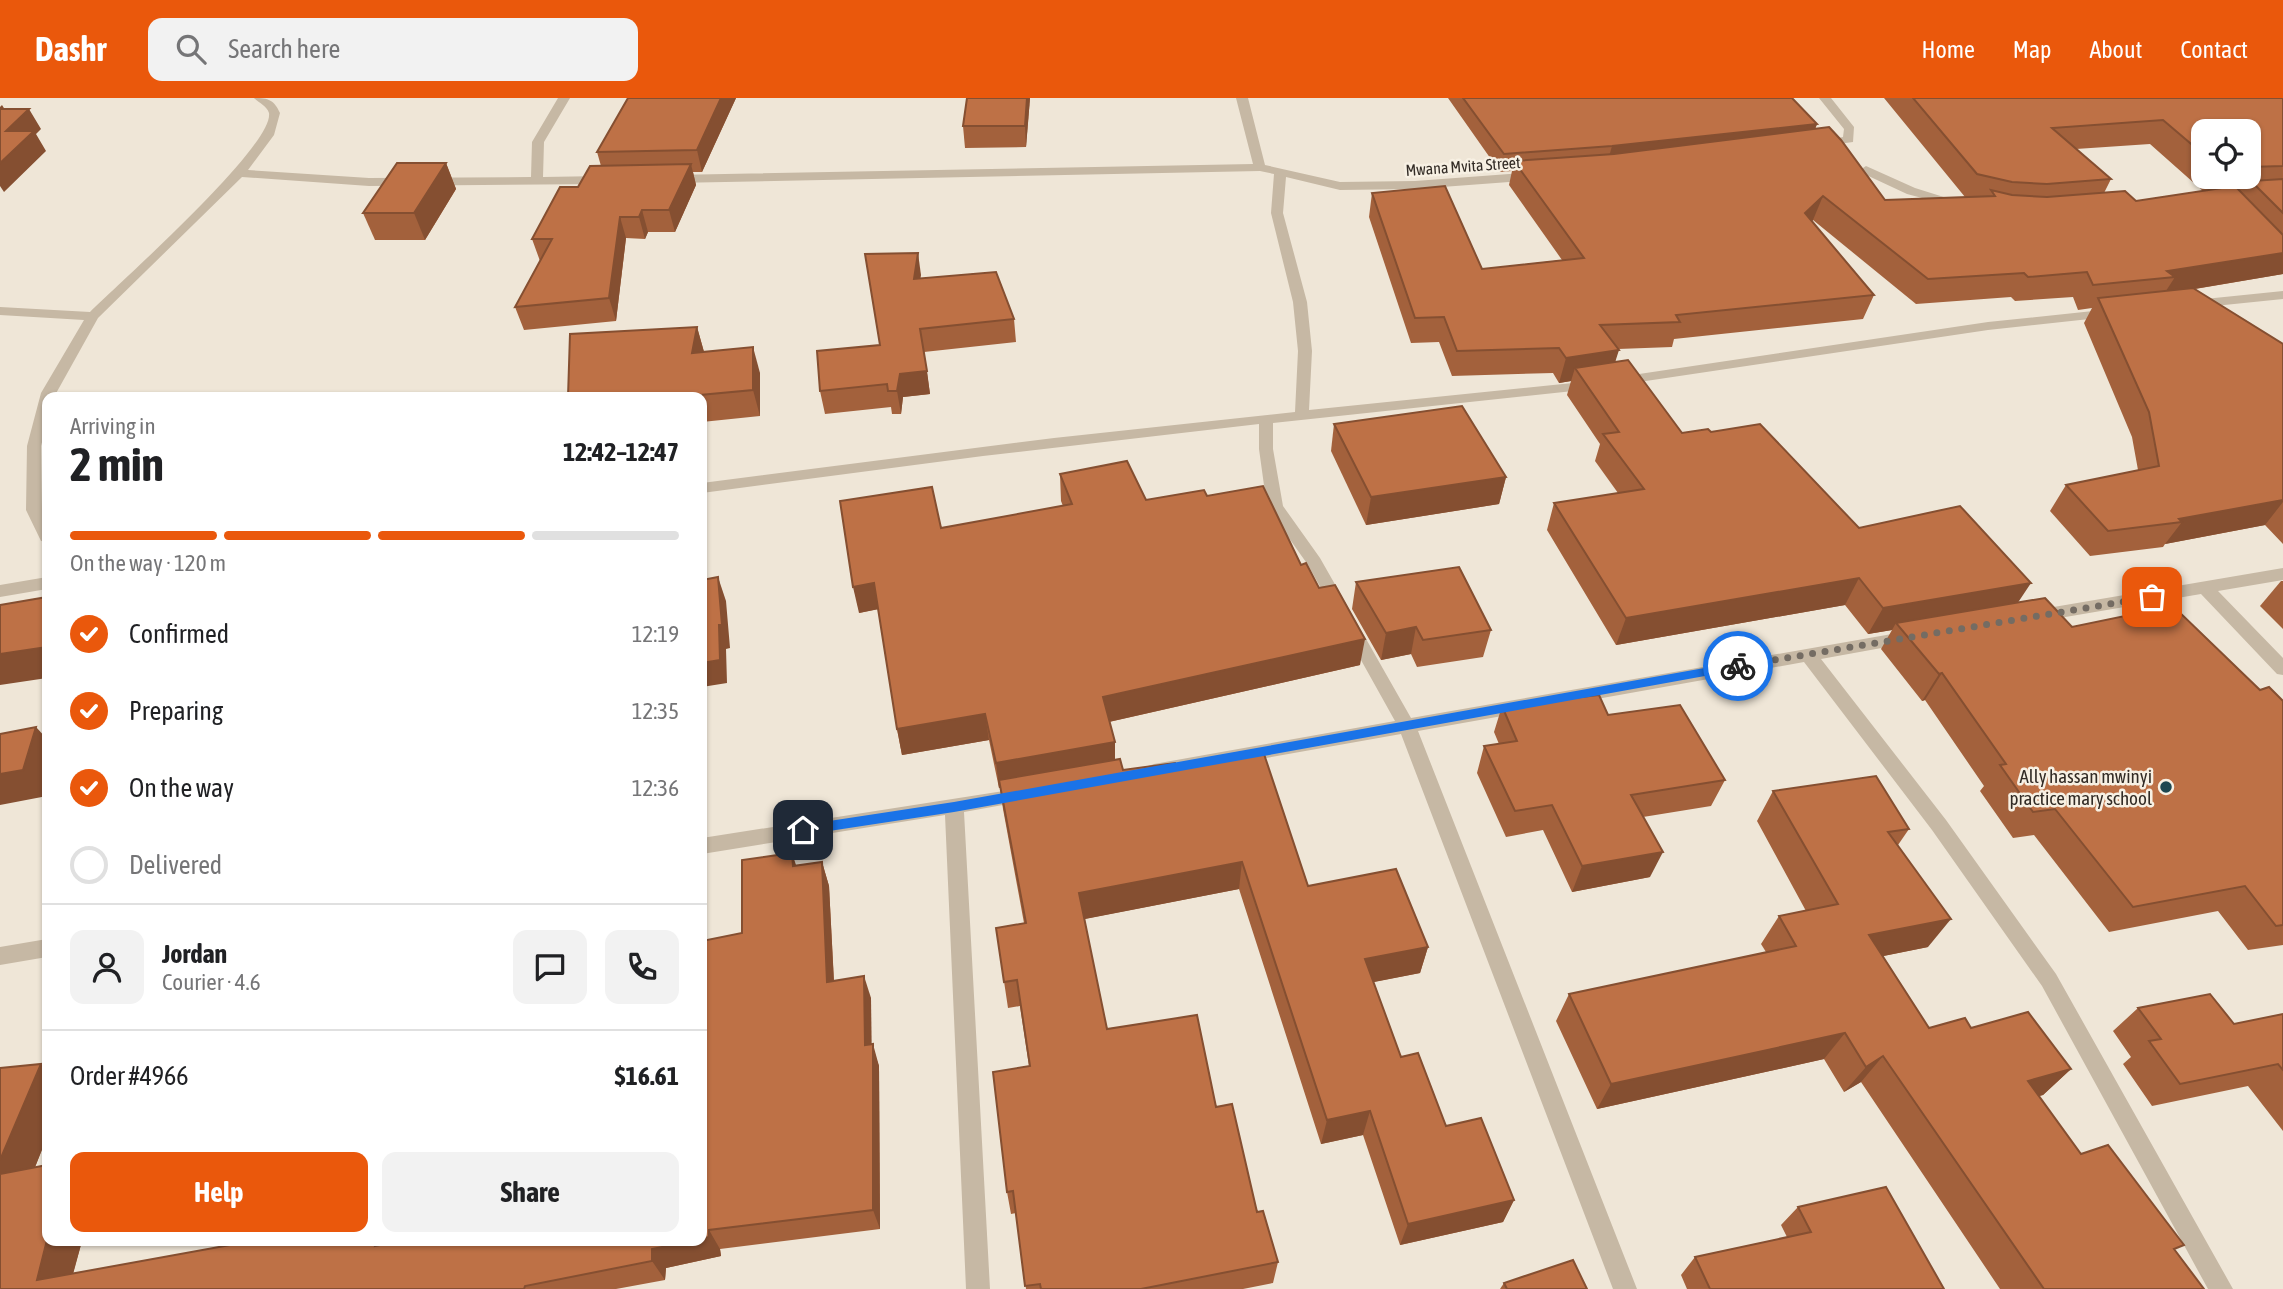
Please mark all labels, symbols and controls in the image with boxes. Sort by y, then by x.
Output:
search box [148,18,638,81]
text: Dashr [35,30,106,68]
icon: search [172,30,210,68]
text: Search here [228,34,340,64]
text: Home [1921,36,1975,63]
text: Map [2013,36,2051,63]
text: About [2089,36,2142,63]
text: Contact [2180,36,2248,63]
map controls [2191,119,2261,189]
button: locate [2191,119,2261,189]
street label: Mwana Mvita Street [1405,153,1522,179]
text: Arriving in [70,413,156,439]
text: 12:42–12:47 [563,437,679,467]
text: 2 min [70,438,164,491]
text: On the way · 120 m [70,550,226,576]
pin [2122,567,2182,627]
icon: bag [2133,578,2171,616]
icon: check [70,615,108,653]
text: Confirmed [129,619,229,649]
text: 12:19 [632,621,679,647]
courier [1703,631,1773,701]
icon: bike [1719,647,1757,685]
icon: check [70,692,108,730]
text: Preparing [129,696,223,726]
text: 12:35 [632,698,679,724]
place label: Ally hassan mwinyi practice mary school [2009,765,2152,809]
icon: check [70,769,108,807]
text: On the way [129,773,234,803]
text: 12:36 [632,775,679,801]
marker: Ally hassan mwinyi practice mary school [2158,779,2174,795]
pin [773,800,833,860]
icon: home [784,811,822,849]
text: Delivered [129,850,222,880]
button: person [70,930,144,1004]
button: chat [513,930,587,1004]
button: phone [605,930,679,1004]
text: Jordan [162,939,227,969]
text: Courier · 4.6 [162,969,261,995]
text: Order #4966 [70,1061,189,1091]
text: $16.61 [615,1061,679,1091]
button: Help [70,1152,368,1232]
button: Share [382,1152,679,1232]

